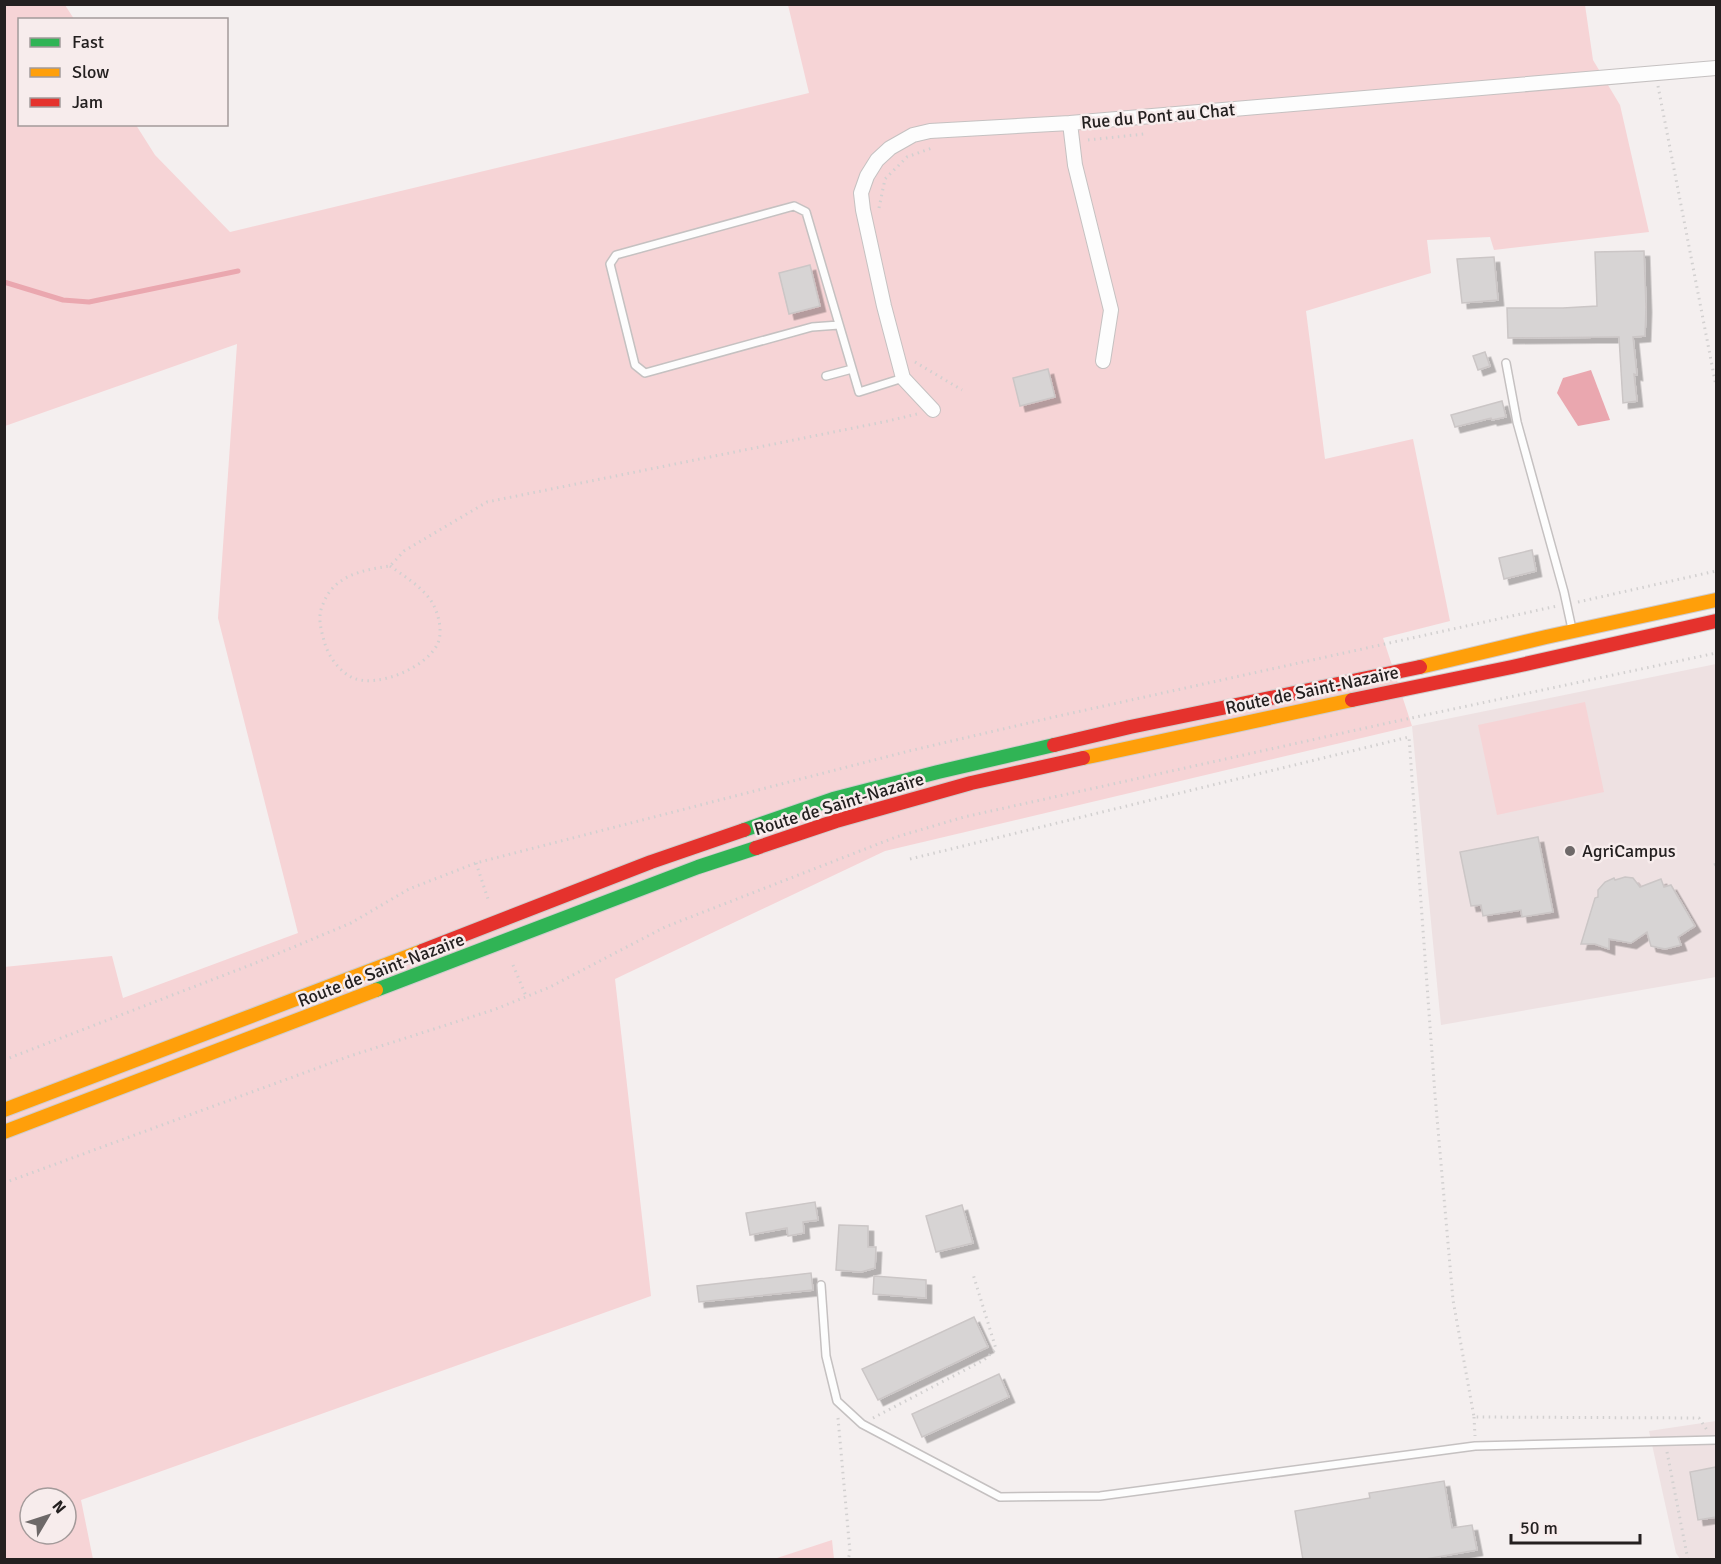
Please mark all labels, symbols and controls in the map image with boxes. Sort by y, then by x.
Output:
legend [18,18,228,126]
text: Fast [72,31,104,53]
text: Slow [72,61,109,83]
text: Jam [72,91,103,113]
street label: Rue du Pont au Chat [1080,98,1236,134]
street label: Route de Saint-Nazaire [1223,661,1401,719]
street label: Route de Saint-Nazaire [751,768,927,840]
place label: AgriCampus [1582,840,1676,862]
marker: AgriCampus [1563,844,1577,858]
street label: Route de Saint-Nazaire [295,928,467,1012]
north arrow [18,1486,78,1546]
text: N [48,1497,70,1518]
scale bar [1511,1507,1640,1545]
text: 50 m [1520,1517,1558,1539]

